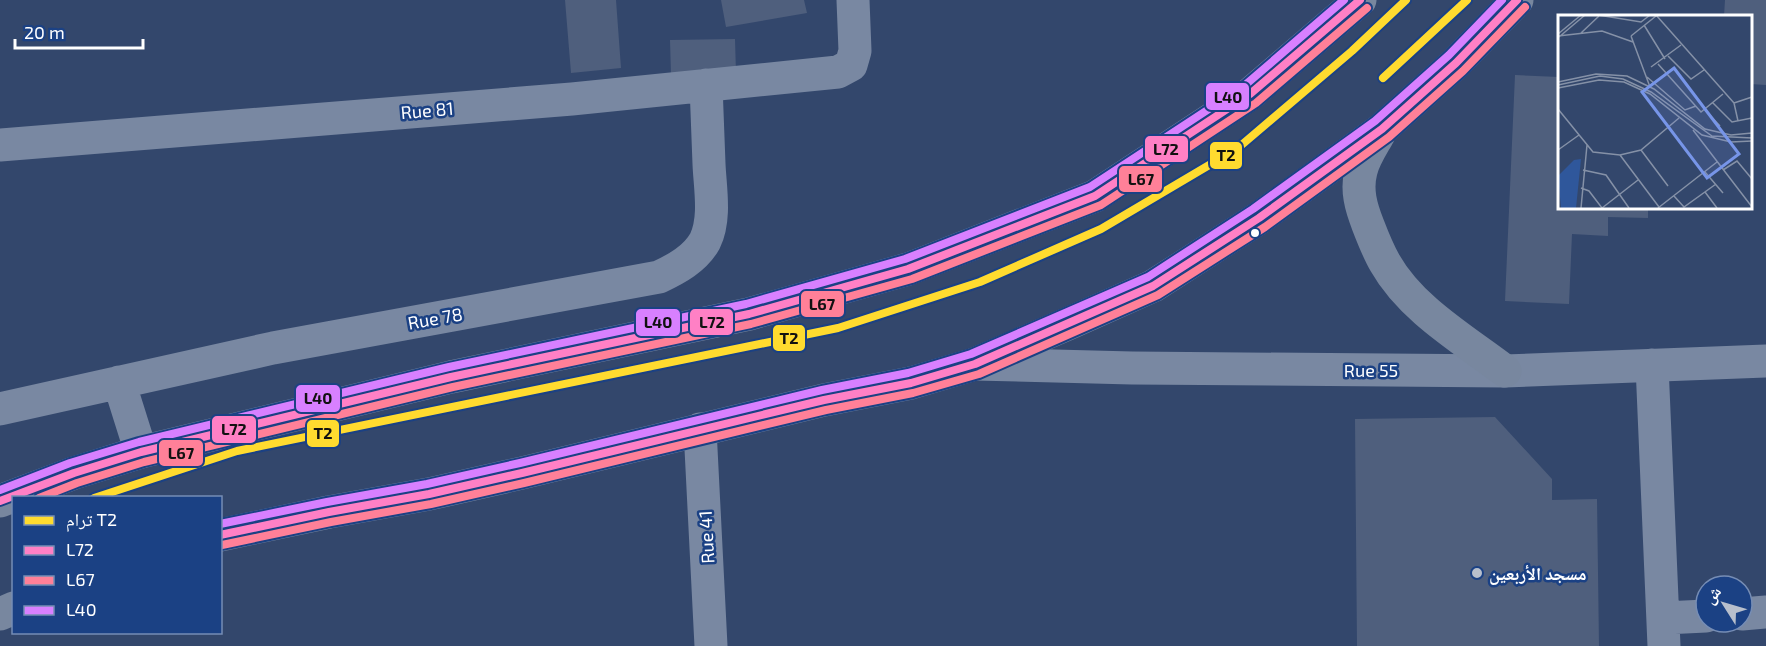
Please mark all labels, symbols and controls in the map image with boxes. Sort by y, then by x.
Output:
scale bar [15,12,142,50]
inset map [1558,15,1751,208]
text: 20 m [24,21,65,43]
line badge: L40 [1205,82,1250,111]
text: L40 [1214,87,1242,106]
street label: Rue 81 [400,97,454,123]
line badge: L72 [1144,135,1189,163]
text: L72 [1153,139,1179,158]
line badge: T2 [1209,141,1243,170]
text: T2 [1217,145,1235,164]
line badge: L67 [1118,165,1163,193]
text: L67 [1128,169,1155,188]
unlabelled marker [1249,227,1261,239]
line badge: L67 [800,290,845,318]
text: L67 [809,294,836,313]
street label: Rue 78 [406,302,464,334]
line badge: L40 [635,308,681,337]
line badge: L72 [689,308,734,336]
text: L40 [644,312,672,331]
text: L72 [699,312,725,331]
line badge: T2 [772,324,806,352]
text: T2 [780,328,798,347]
street label: Rue 55 [1344,359,1398,381]
line badge: L40 [295,384,341,413]
text: L40 [304,388,332,407]
line badge: L72 [211,415,257,444]
text: L72 [221,419,247,438]
line badge: T2 [306,419,340,448]
text: T2 [314,423,332,442]
line badge: L67 [158,439,204,467]
text: L67 [168,443,195,462]
legend [12,496,222,634]
text: ترام T2 [66,508,117,532]
street label: Rue 41 [694,510,718,564]
text: L72 [66,538,94,560]
place label: مسجد الأربعين [1489,562,1587,585]
marker: مسجد الأربعين [1470,566,1484,580]
text: L67 [66,568,95,590]
north arrow [1694,574,1754,634]
text: ش [1699,582,1725,608]
text: L40 [66,598,97,620]

